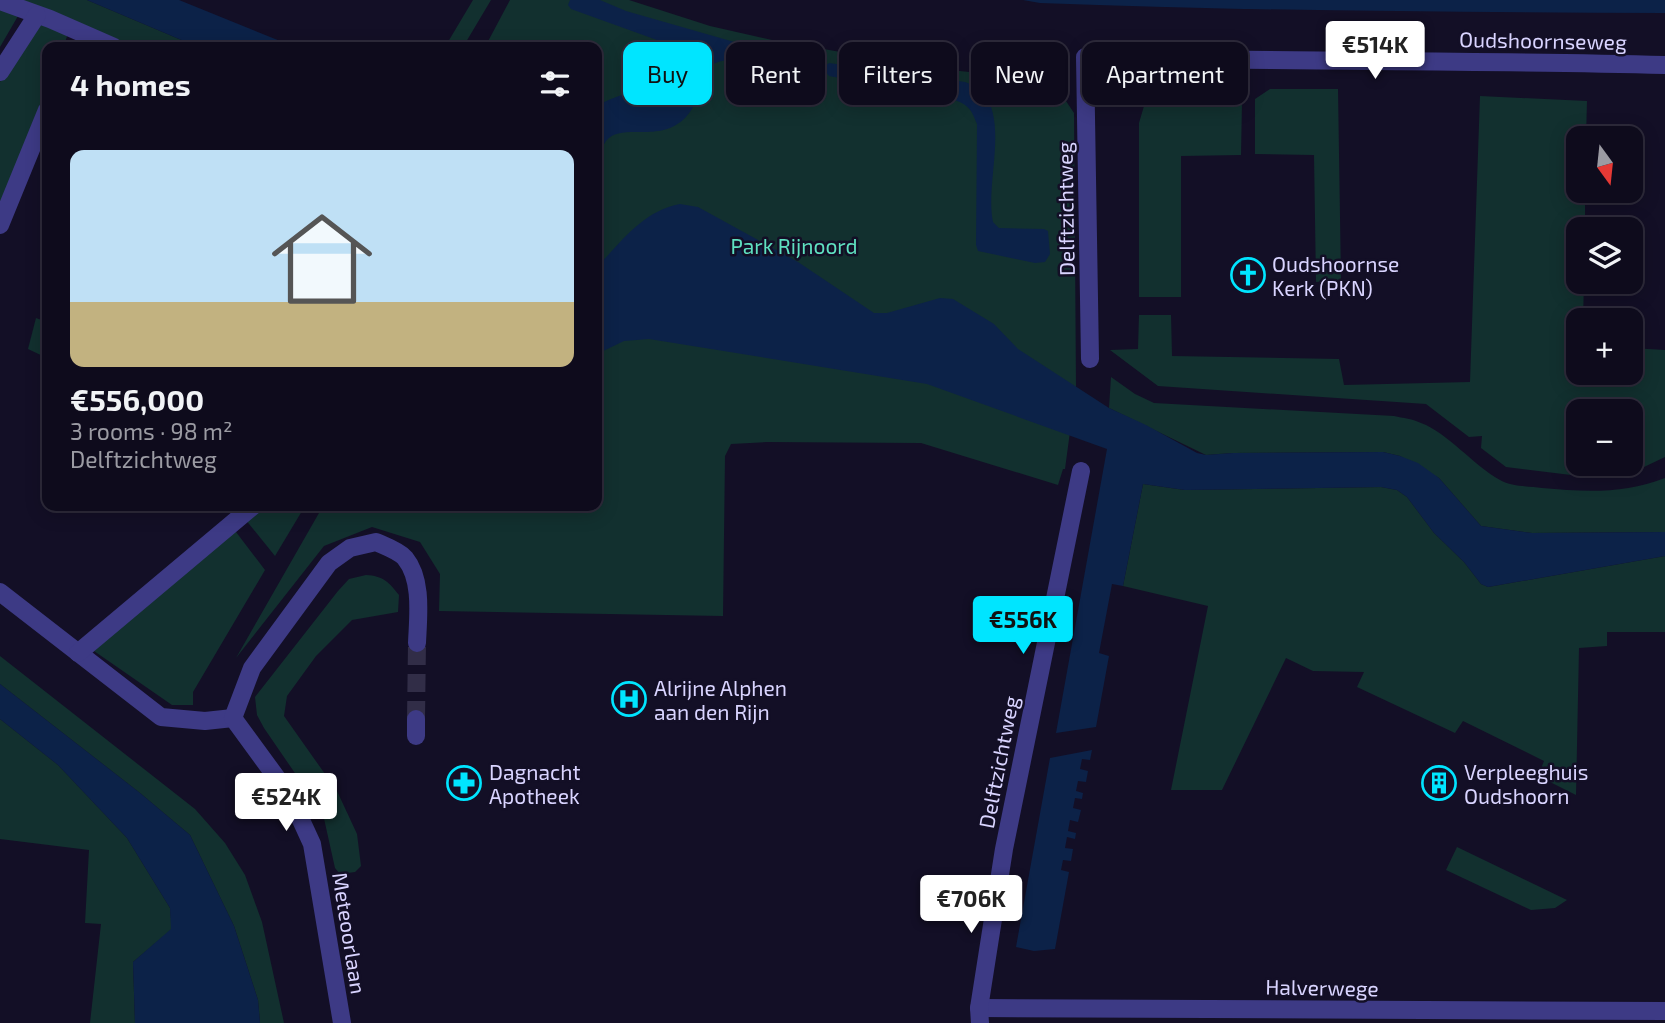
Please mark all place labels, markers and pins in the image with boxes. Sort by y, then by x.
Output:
pin: €514K [1326,22,1424,81]
place label: Oudshoornse Kerk (PKN) [1272,251,1399,300]
church icon: Oudshoornse Kerk (PKN) [1229,256,1267,294]
pin: €556K [974,596,1072,656]
place label: Alrijne Alphen aan den Rijn [654,675,787,725]
hospital icon: Alrijne Alphen aan den Rijn [610,680,648,718]
place label: Dagnacht Apotheek [489,759,580,808]
place label: Verpleeghuis Oudshoorn [1464,759,1588,808]
pharmacy icon: Dagnacht Apotheek [445,764,483,802]
building icon: Verpleeghuis Oudshoorn [1420,764,1458,802]
pin: €524K [237,774,335,833]
pin: €706K [922,876,1020,935]

